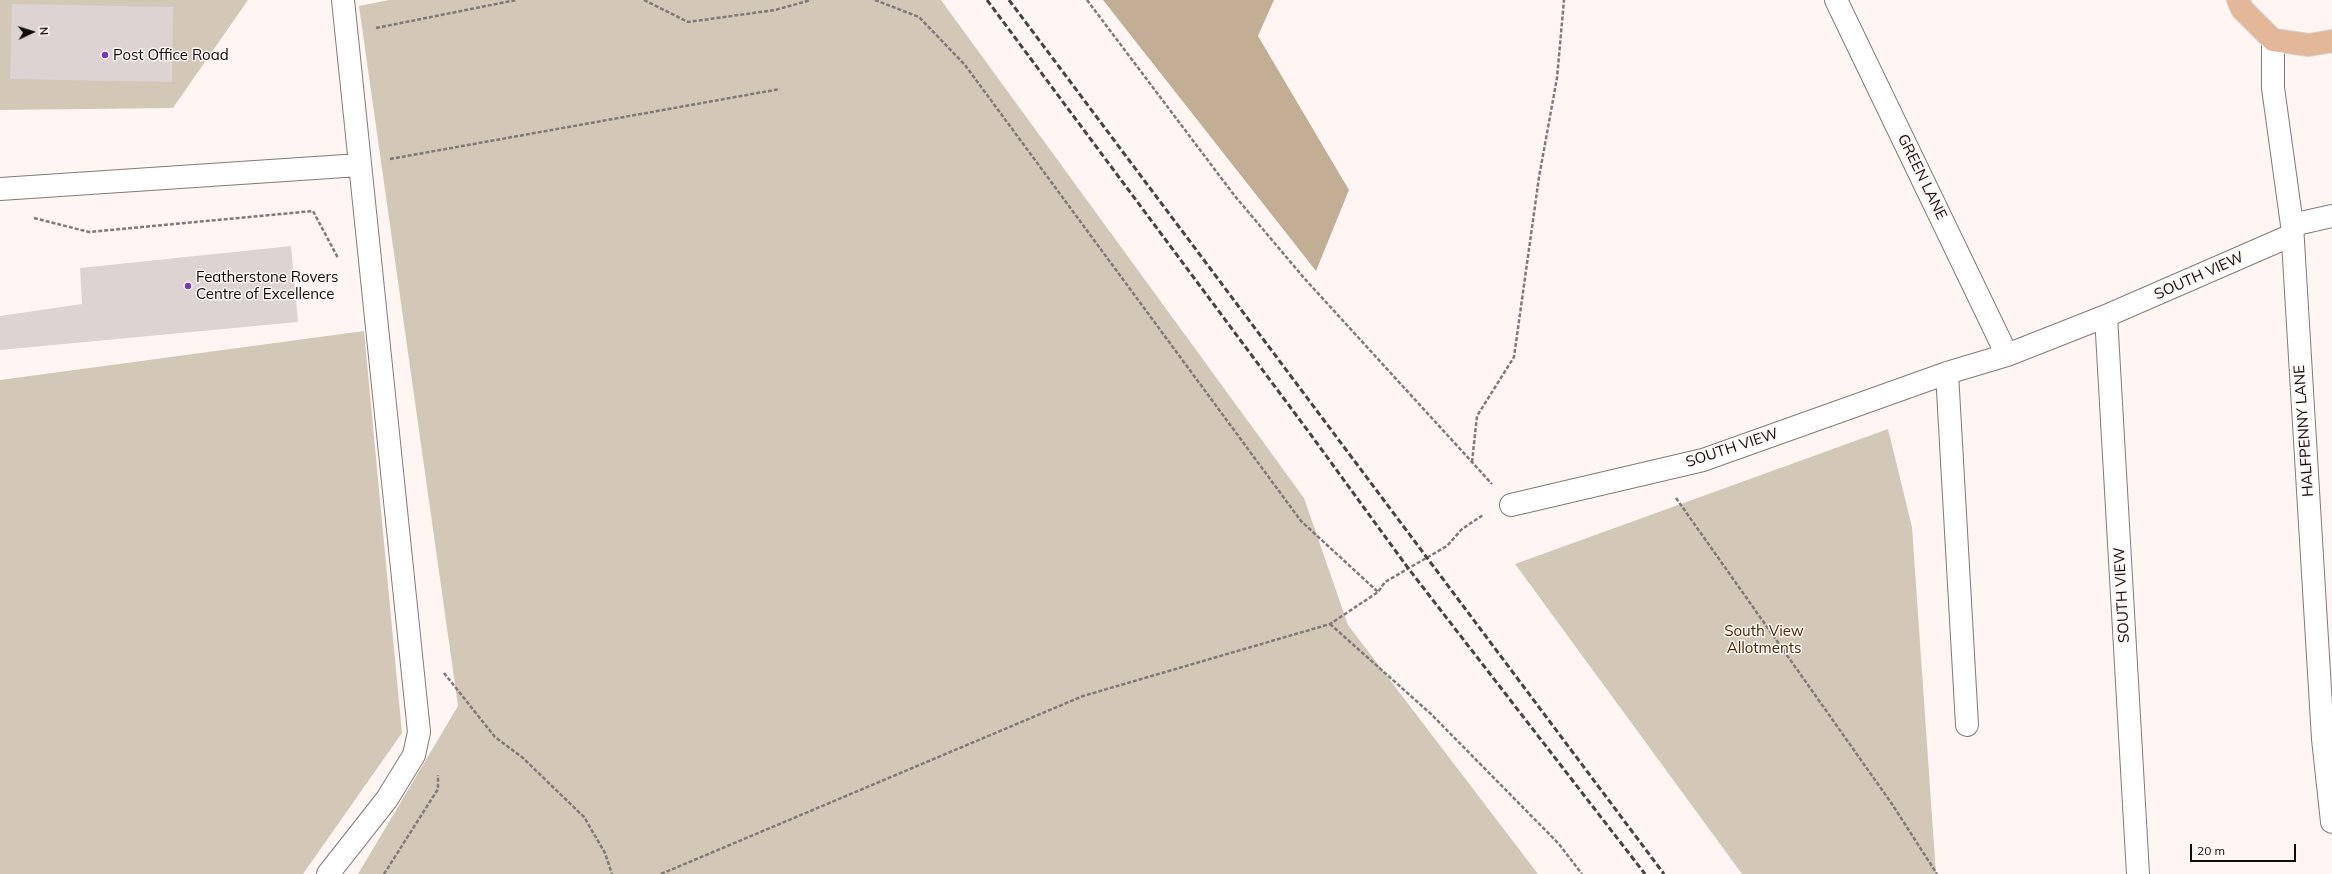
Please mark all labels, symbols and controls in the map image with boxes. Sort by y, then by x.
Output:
north arrow [12,12,52,52]
text: N [37,27,51,36]
place label: Post Office Road [113,46,229,64]
marker: Post Office Road [100,50,110,60]
street label: GREEN LANE [1894,131,1950,223]
street label: SOUTH VIEW [2151,248,2247,304]
place label: Featherstone Rovers Centre of Excellence [196,268,338,303]
marker: Featherstone Rovers Centre of Excellence [183,281,193,291]
street label: HALFPENNY LANE [2290,365,2318,497]
street label: SOUTH VIEW [1684,425,1780,471]
street label: SOUTH VIEW [2110,547,2134,643]
park label: South View Allotments [1724,622,1804,657]
scale bar [2192,836,2298,862]
text: 20 m [2197,843,2225,858]

